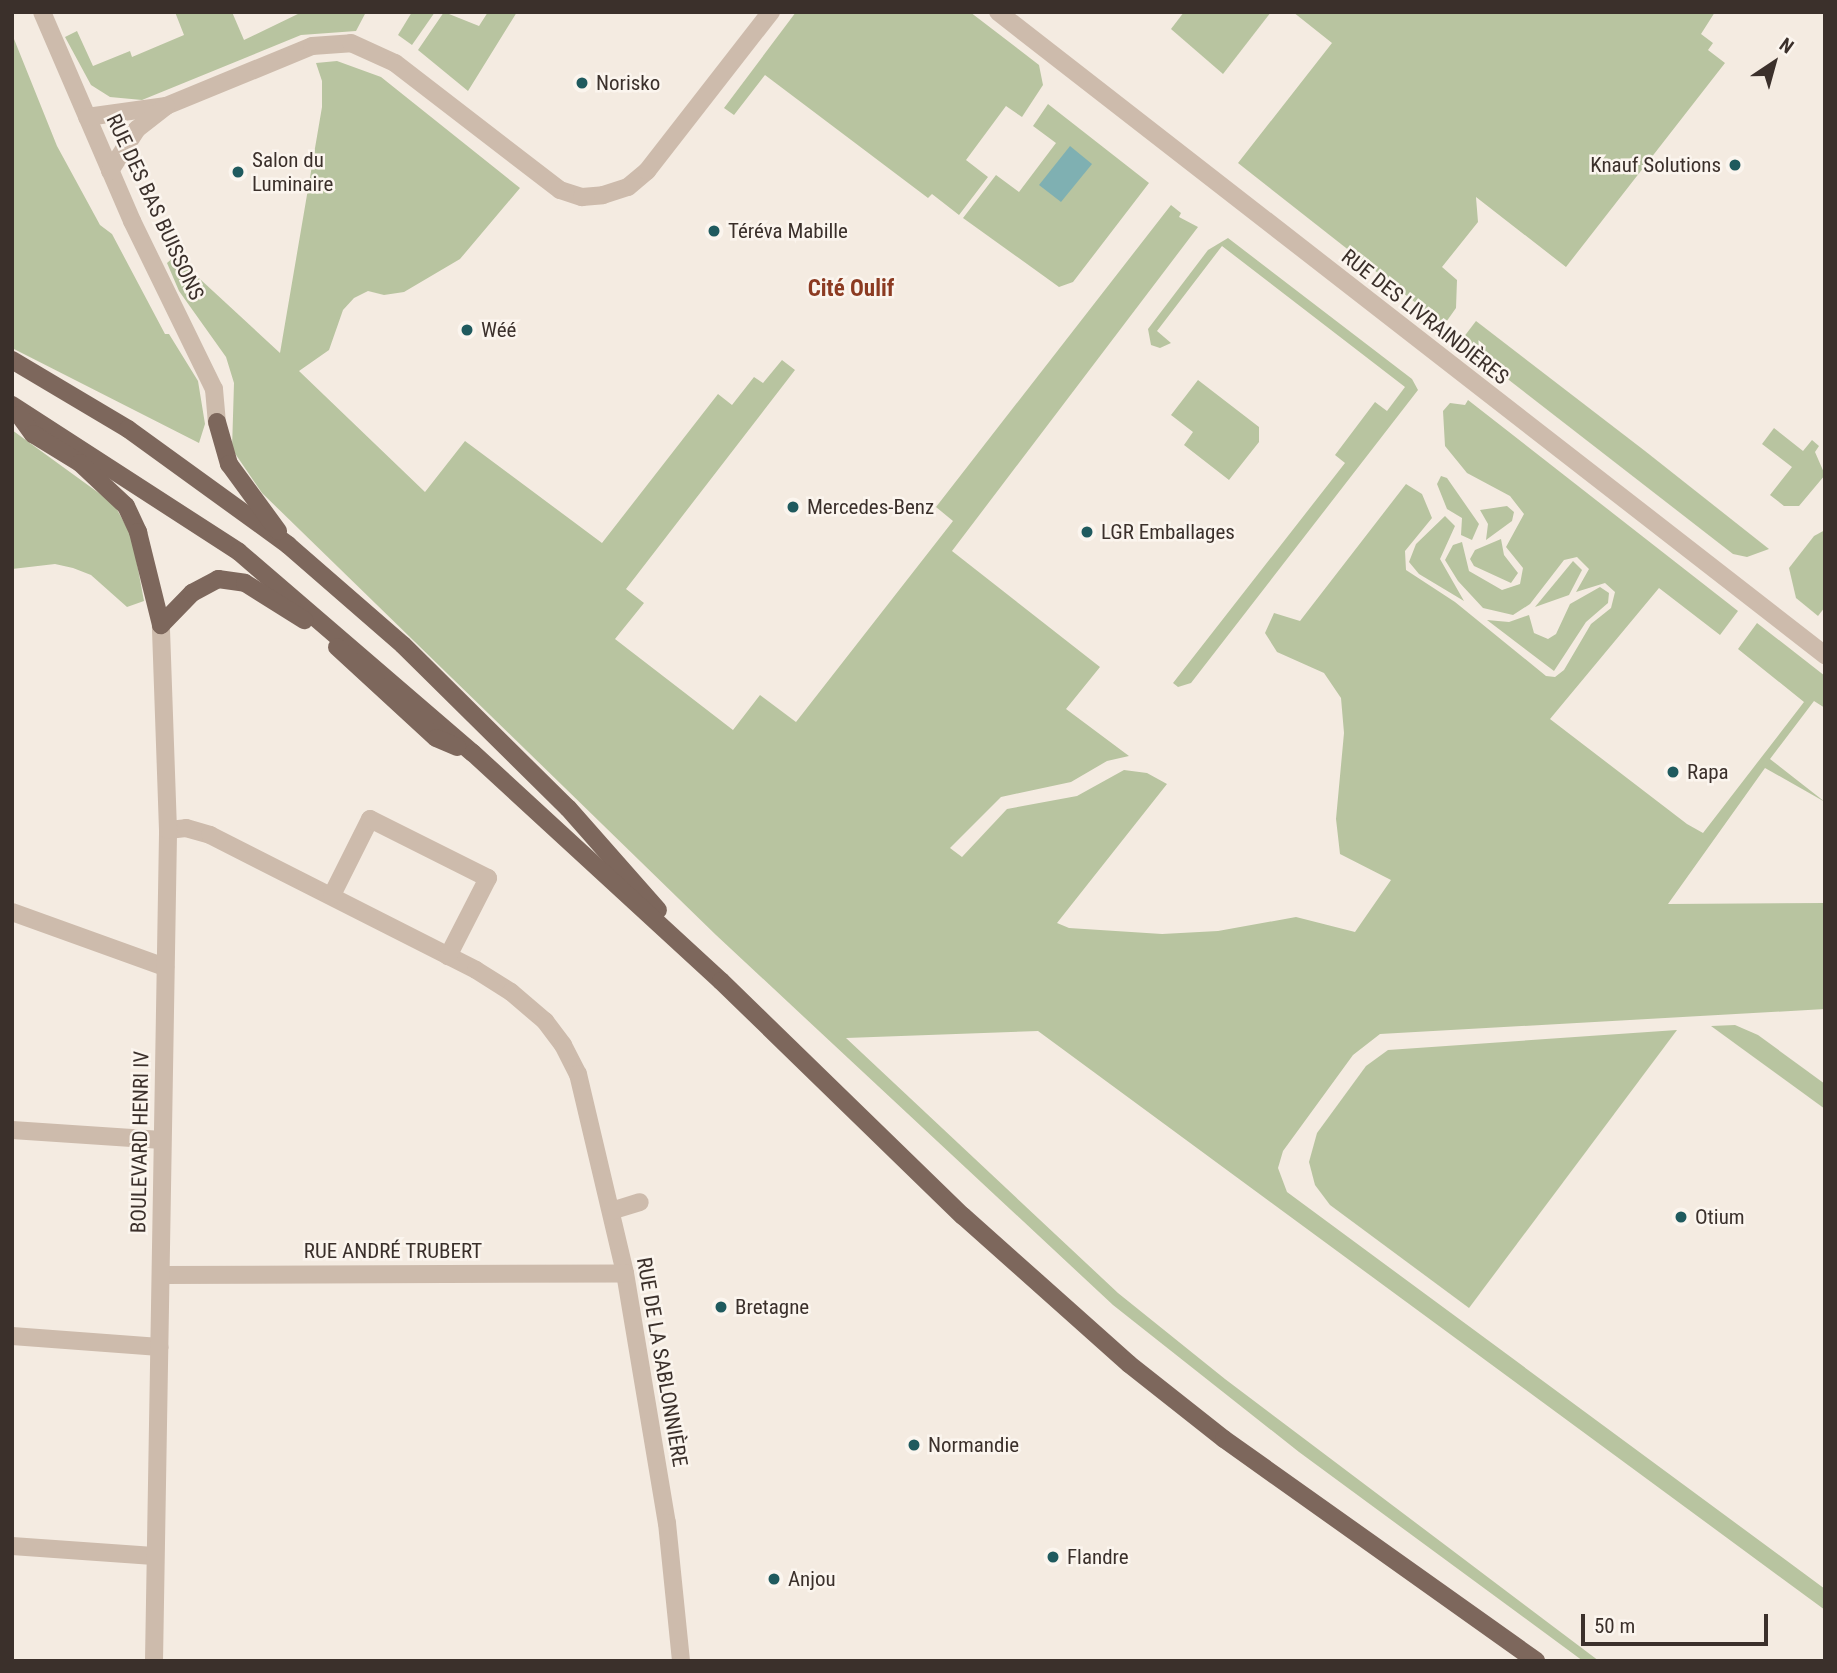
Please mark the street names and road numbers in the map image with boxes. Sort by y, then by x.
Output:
street label: RUE DES BAS BUISSONS [101,110,209,304]
street label: RUE DES LIVRAINDIÈRES [1336,244,1514,390]
street label: BOULEVARD HENRI IV [126,1051,154,1233]
street label: RUE ANDRÉ TRUBERT [304,1238,482,1264]
street label: RUE DE LA SABLONNIÈRE [631,1255,693,1469]

